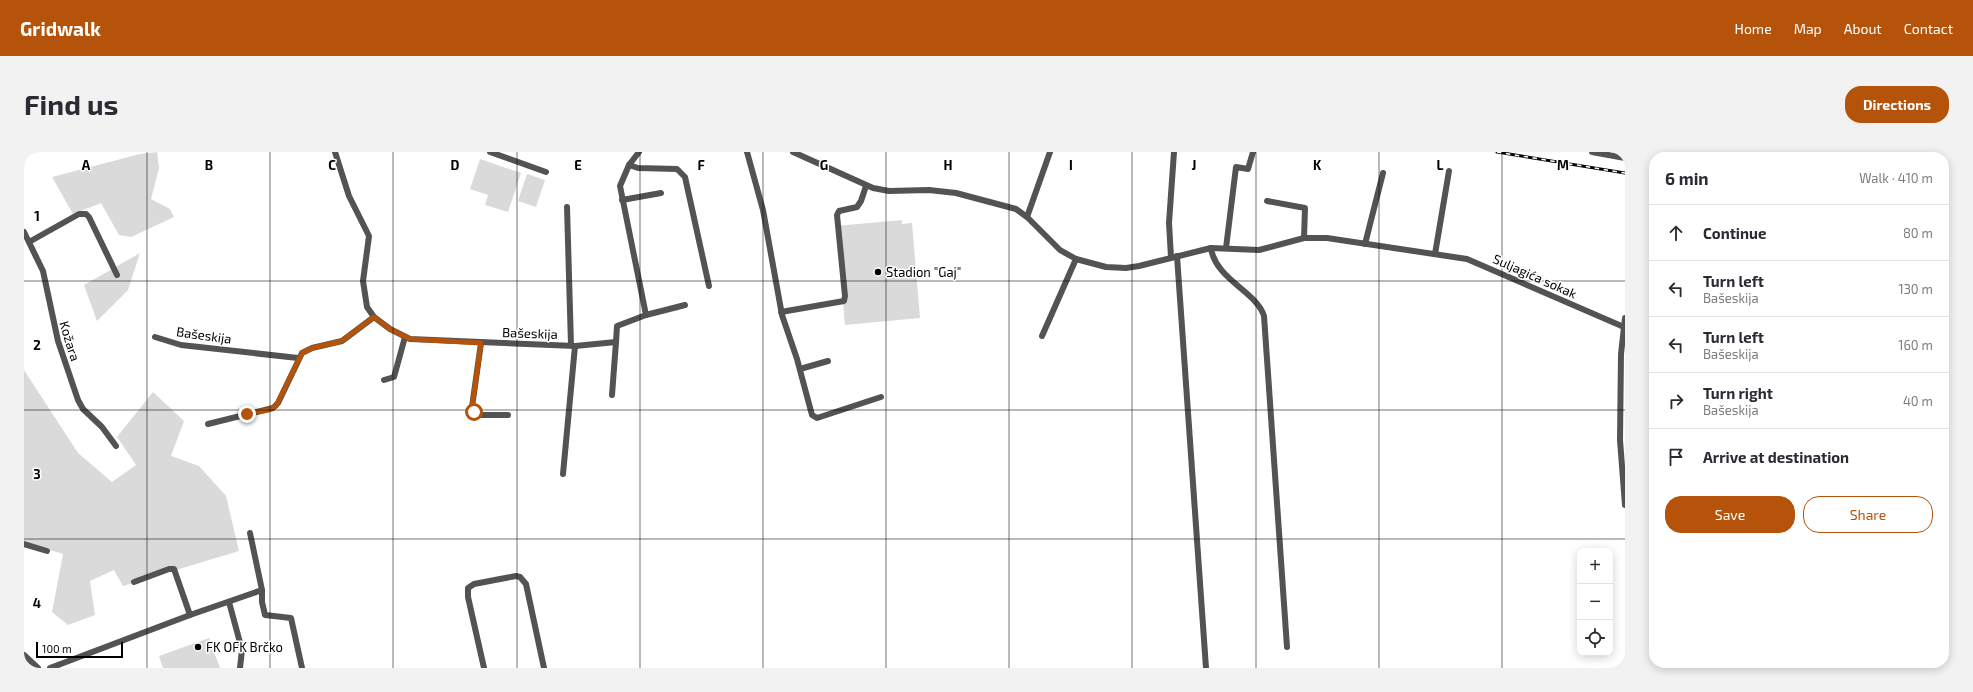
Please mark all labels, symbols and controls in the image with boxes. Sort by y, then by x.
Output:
text: Gridwalk [20,17,101,40]
text: Home [1735,20,1772,37]
text: Map [1794,20,1822,37]
text: About [1844,20,1882,37]
text: Contact [1904,20,1953,37]
button: Directions [1845,86,1949,123]
text: Find us [24,87,118,121]
text: A [82,157,91,173]
text: B [205,157,213,173]
text: C [328,157,336,173]
text: D [451,157,460,173]
text: E [574,157,582,173]
text: F [697,157,705,173]
text: G [820,157,828,173]
text: H [944,157,953,173]
text: I [1069,157,1073,173]
text: J [1192,157,1196,173]
text: K [1313,157,1322,173]
text: L [1437,157,1444,173]
text: M [1557,157,1569,173]
text: 6 min [1665,168,1709,188]
text: Walk · 410 m [1859,170,1933,186]
text: 1 [34,208,40,224]
icon: ahead [1665,222,1687,244]
text: Continue [1703,224,1766,242]
text: 80 m [1903,225,1933,241]
street label: Suljagića sokak [1491,250,1580,302]
place label: Stadion "Gaj" [886,264,961,280]
marker: Stadion "Gaj" [873,267,883,277]
text: Turn left [1703,272,1764,290]
icon: left [1665,278,1687,300]
text: 130 m [1898,281,1933,297]
text: Bašeskija [1703,290,1759,306]
street label: Kožara [56,319,84,363]
street label: Bašeskija [175,323,233,347]
street label: Bašeskija [502,324,558,342]
text: Turn left [1703,328,1764,346]
icon: left [1665,334,1687,356]
text: 2 [33,337,41,353]
text: 160 m [1898,337,1933,353]
text: Bašeskija [1703,346,1759,362]
text: Turn right [1703,384,1773,402]
icon: right [1665,390,1687,412]
text: 40 m [1903,393,1933,409]
text: Bašeskija [1703,402,1759,418]
route start [465,403,483,421]
route end [238,405,256,423]
icon: arrive [1665,446,1687,468]
text: Arrive at destination [1703,448,1849,466]
text: 3 [33,466,41,482]
button: Save [1665,496,1795,533]
button: Share [1803,496,1933,533]
map controls [1577,548,1613,656]
button: + [1577,548,1613,584]
button: − [1577,584,1613,620]
text: 4 [33,595,41,611]
button: locate [1577,620,1613,656]
place label: FK OFK Brčko [206,639,283,655]
scale bar [36,640,123,659]
text: 100 m [42,642,72,655]
marker: FK OFK Brčko [193,642,203,652]

